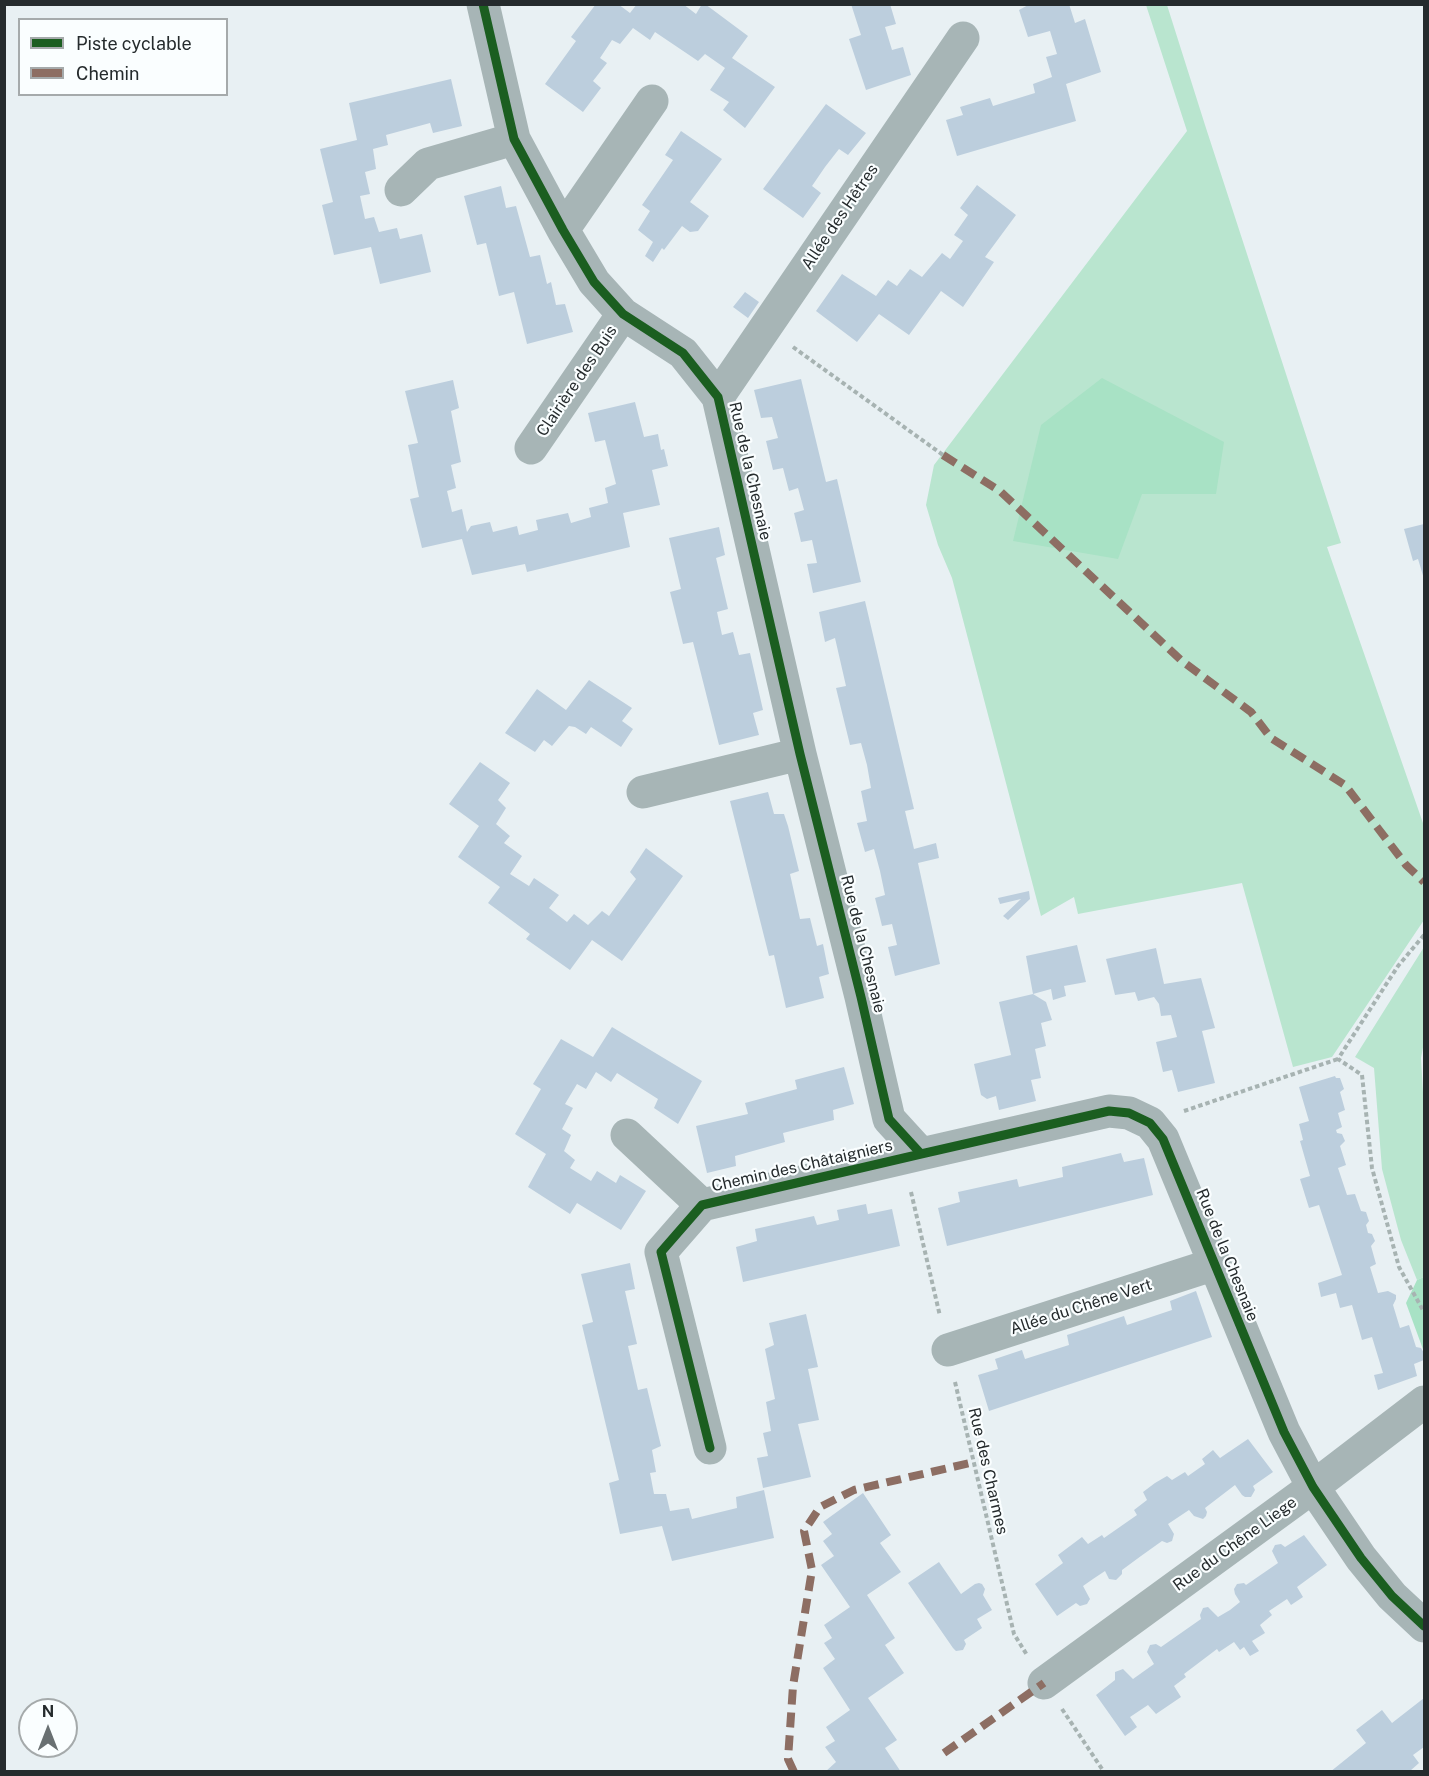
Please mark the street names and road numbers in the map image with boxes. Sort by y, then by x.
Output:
street label: Allée des Hêtres [798,161,882,273]
street label: Clairière des Buis [533,322,621,440]
street label: Rue de la Chesnaie [725,400,775,542]
street label: Rue de la Chesnaie [837,873,889,1015]
street label: Chemin des Châtaigniers [710,1136,894,1196]
street label: Rue de la Chesnaie [1192,1186,1262,1324]
street label: Allée du Chêne Vert [1008,1275,1154,1339]
street label: Rue des Charmes [964,1406,1012,1536]
street label: Rue du Chêne Liege [1169,1493,1301,1595]

